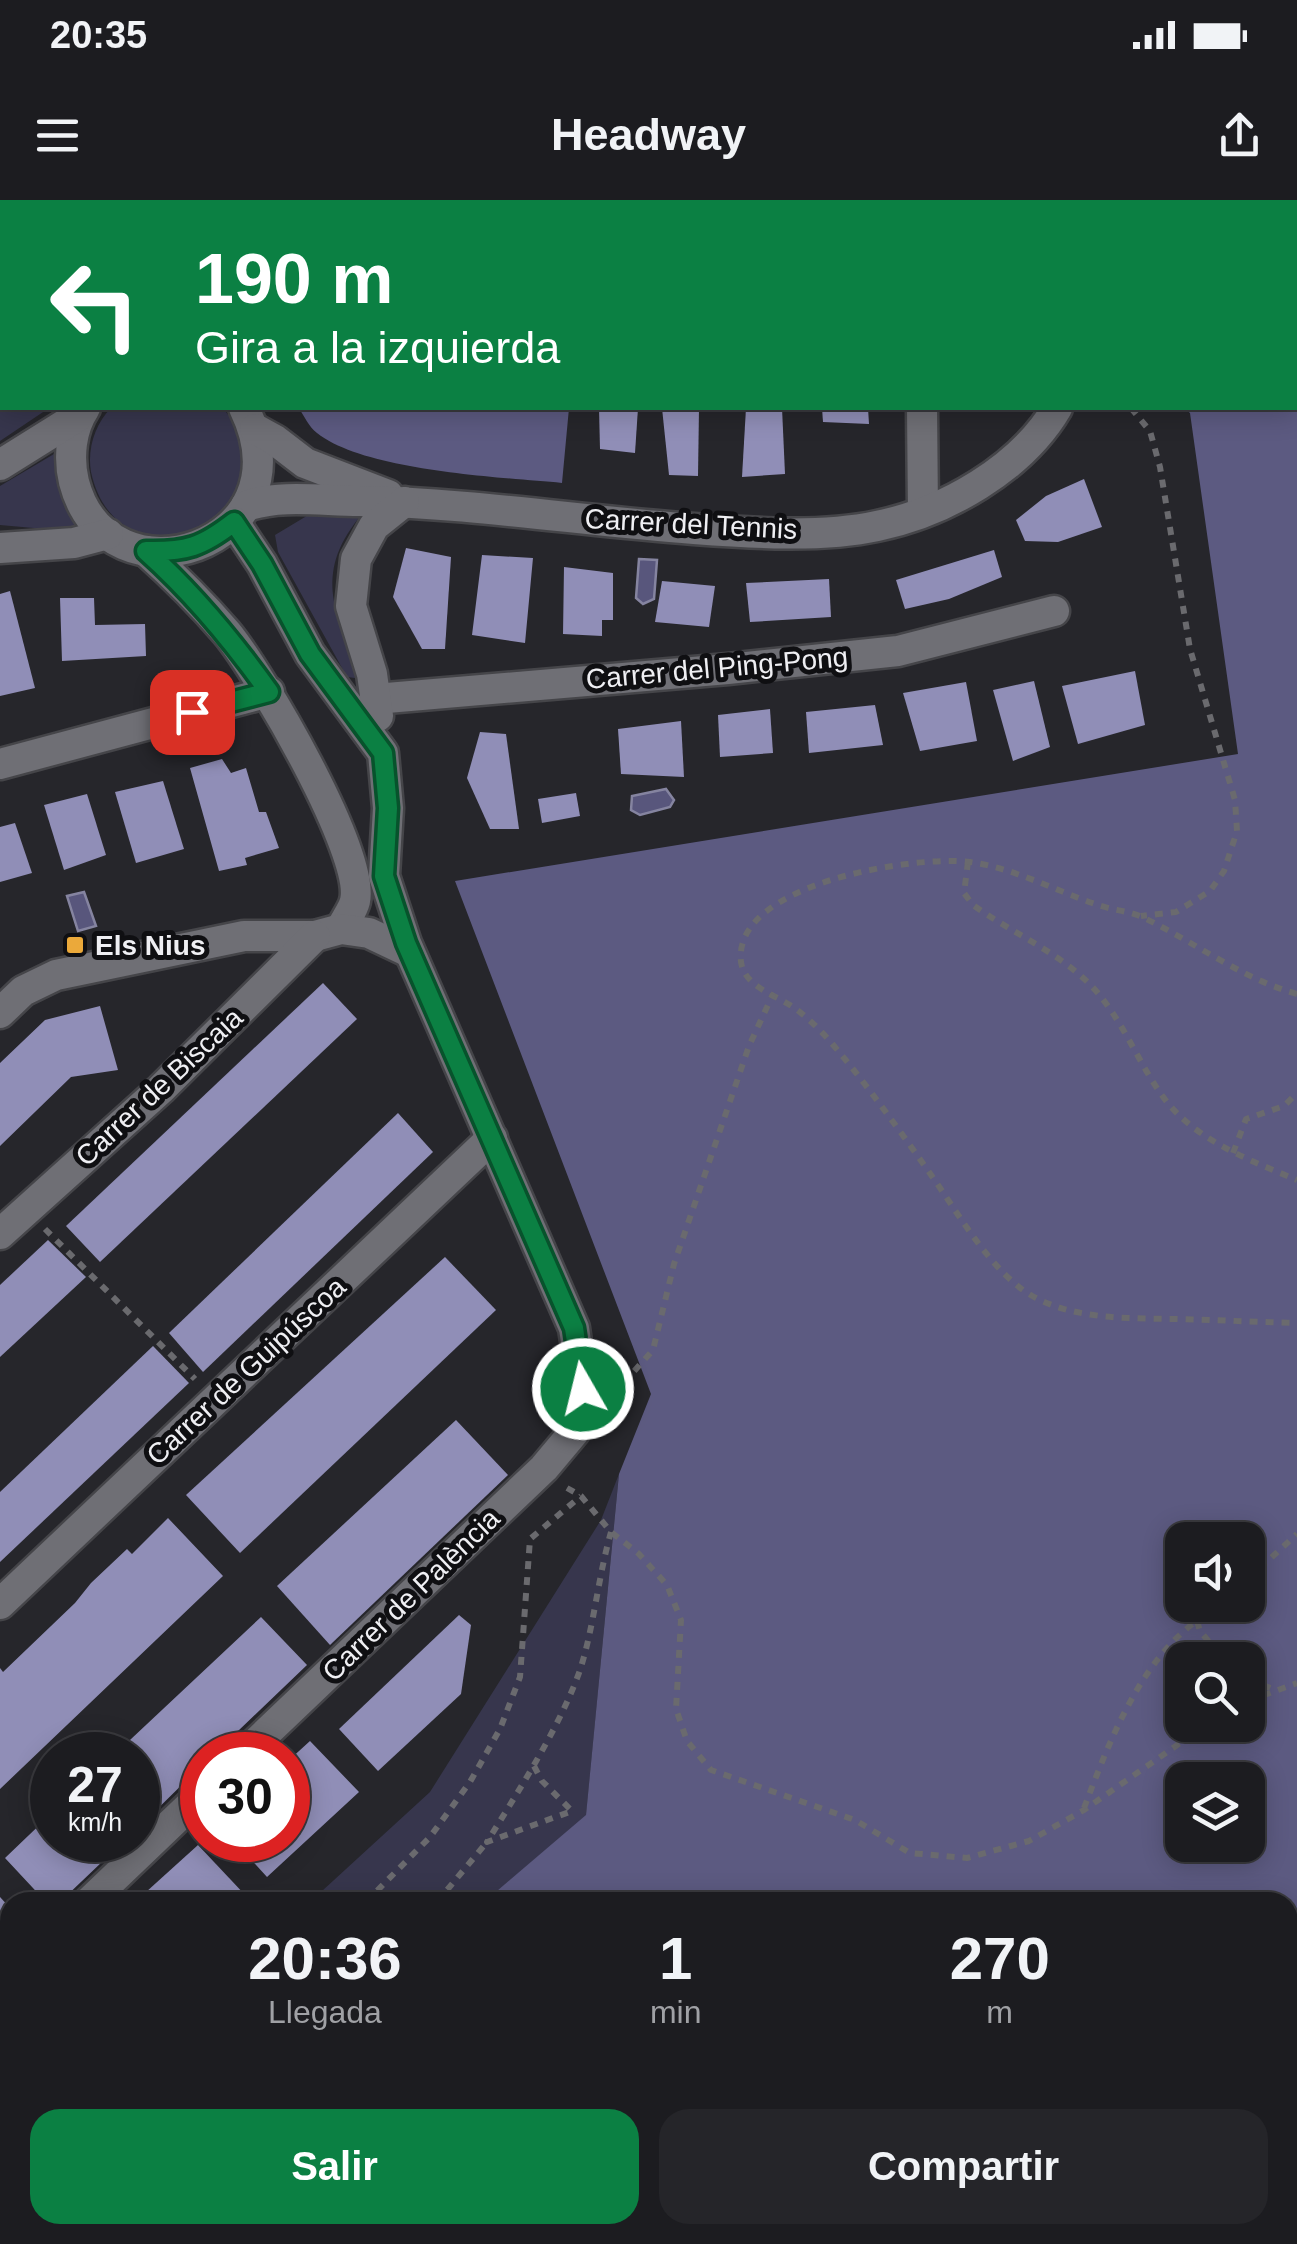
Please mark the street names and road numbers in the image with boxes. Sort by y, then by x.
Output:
street label: Carrer del Tennis [584,503,798,545]
street label: Carrer del Ping-Pong [585,641,849,695]
street label: Carrer de Biscaia [69,1002,249,1172]
street label: Carrer de Guipúscoa [140,1271,352,1471]
street label: Carrer de Palència [316,1502,506,1687]

